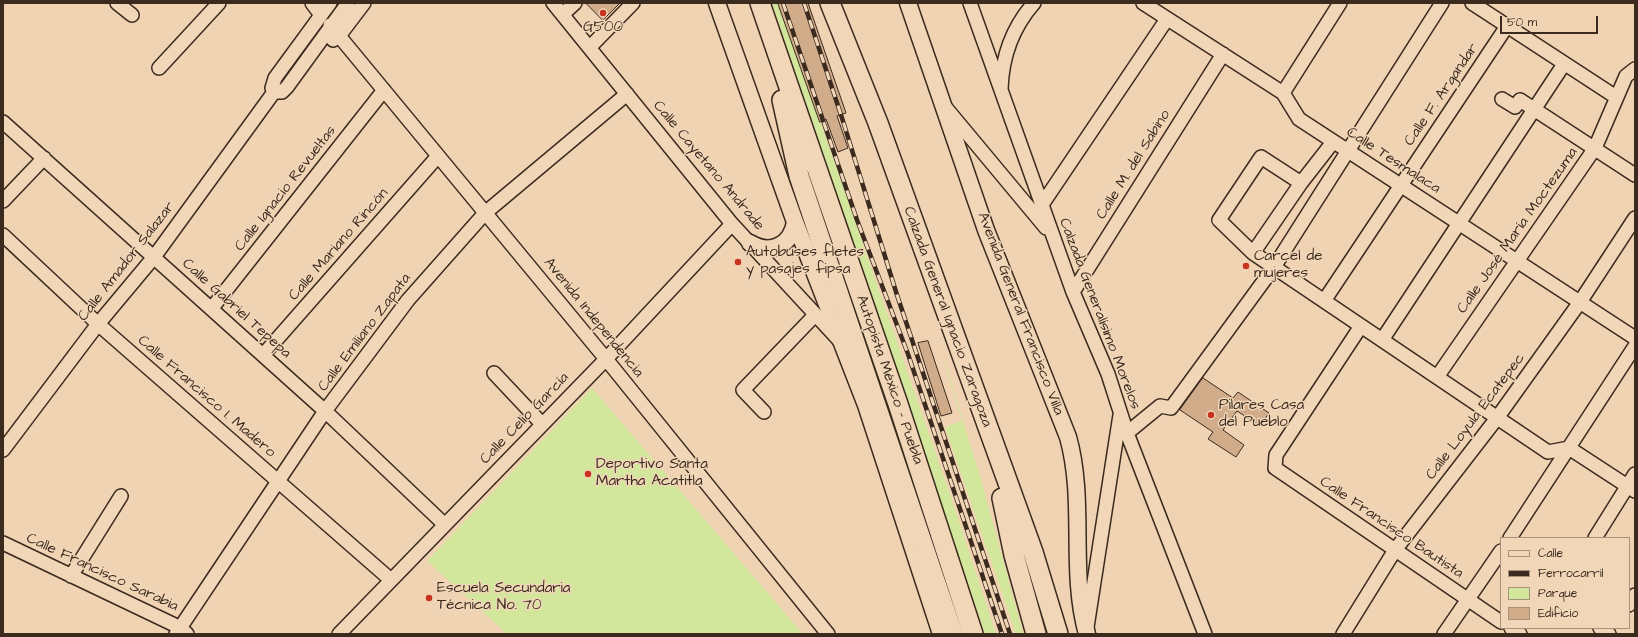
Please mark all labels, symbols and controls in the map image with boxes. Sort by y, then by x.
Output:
marker: G500 [598,8,608,18]
scale bar [1502,8,1600,34]
text: 50 m [1507,14,1537,31]
place label: G500 [583,19,623,37]
street label: Calle F. Argandar [1401,40,1483,150]
street label: Calle Cayetano Andrade [648,97,768,235]
street label: Calle M. del Sabino [1093,107,1175,223]
street label: Calle Ignacio Revueltas [231,123,341,255]
street label: Calle Tesmalaca [1343,124,1443,198]
street label: Calle José María Moctezuma [1454,145,1582,317]
street label: Calle Mariano Rincón [285,185,393,305]
street label: Calle Amador Salazar [75,199,179,325]
street label: Calzada General Ignacio Zaragoza [899,204,995,430]
street label: Avenida General Francisco Villa [973,210,1067,418]
street label: Calzada Generalísimo Morelos [1054,216,1144,412]
place label: Autobuses fletes y pasajes fipsa [746,244,864,279]
place label: Carcel de mujeres [1254,248,1322,283]
street label: Avenida Independencia [539,254,647,382]
street label: Calle Gabriel Tepepa [178,255,294,363]
marker: Autobuses fletes y pasajes fipsa [733,257,743,267]
marker: Carcel de mujeres [1241,261,1251,271]
street label: Calle Emiliano Zapata [315,270,415,396]
street label: Autopista México - Puebla [852,293,926,467]
street label: Calle Francisco I. Madero [133,332,279,462]
street label: Calle Loyula Ecatepec [1423,350,1529,484]
street label: Calle Celio García [477,369,573,469]
place label: Pilares Casa del Pueblo [1219,397,1304,432]
marker: Pilares Casa del Pueblo [1206,410,1216,420]
place label: Deportivo Santa Martha Acatitla [596,456,708,491]
marker: Deportivo Santa Martha Acatitla [583,469,593,479]
street label: Calle Francisco Bautista [1316,473,1466,583]
street label: Calle Francisco Sarabia [23,530,181,616]
legend [1500,537,1630,629]
text: Calle [1538,545,1563,562]
text: Ferrocarril [1538,565,1603,582]
place label: Escuela Secundaria Técnica No. 70 [437,580,570,615]
text: Parque [1538,585,1577,602]
marker: Escuela Secundaria Técnica No. 70 [424,593,434,603]
text: Edificio [1538,605,1578,622]

